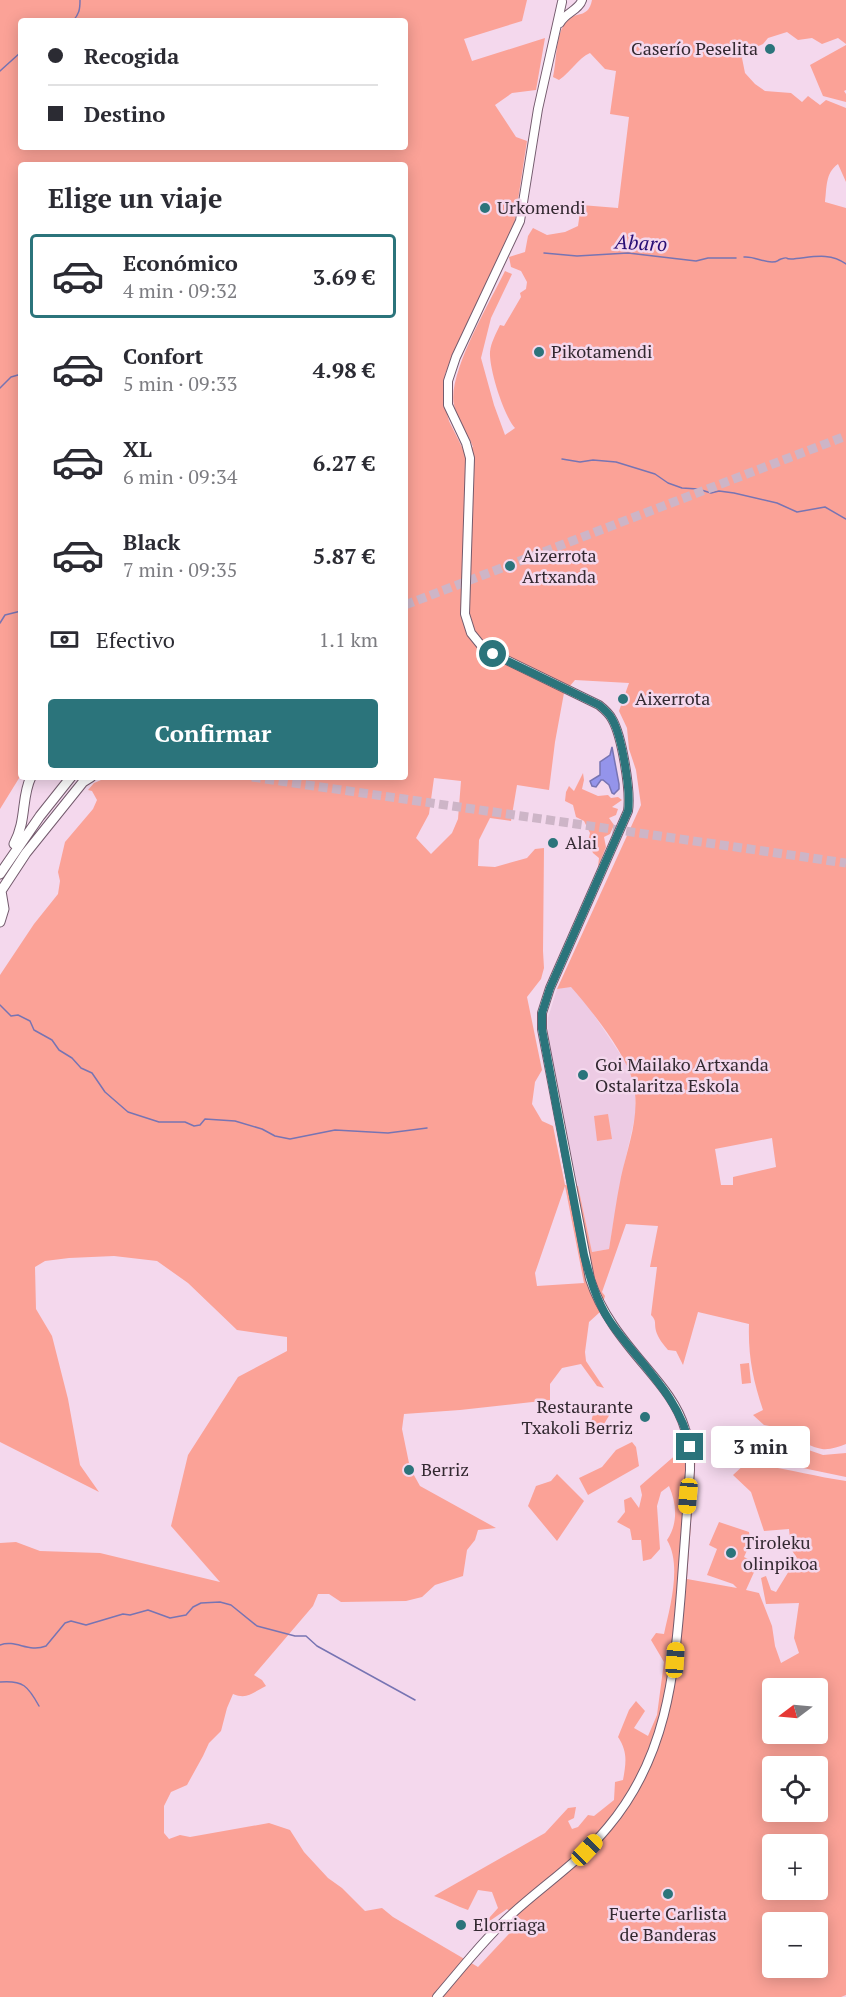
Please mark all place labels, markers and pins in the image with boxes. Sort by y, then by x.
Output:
place label: Caserío Peselita [631,36,758,60]
marker: Caserío Peselita [763,42,777,56]
place label: Urkomendi [497,195,586,219]
marker: Urkomendi [478,201,492,215]
place label: Pikotamendi [551,339,652,363]
marker: Pikotamendi [532,345,546,359]
place label: Aizerrota Artxanda [522,543,597,588]
marker: Aizerrota Artxanda [503,559,517,573]
place label: Aixerrota [635,686,710,710]
marker: Aixerrota [616,692,630,706]
place label: Alai [565,830,597,854]
marker: Alai [546,836,560,850]
place label: Goi Mailako Artxanda Ostalaritza Eskola [595,1052,769,1097]
marker: Goi Mailako Artxanda Ostalaritza Eskola [576,1068,590,1082]
place label: Restaurante Txakoli Berriz [522,1394,633,1439]
marker: Restaurante Txakoli Berriz [638,1410,652,1424]
place label: Berriz [421,1457,469,1481]
marker: Berriz [402,1463,416,1477]
place label: Tiroleku olinpikoa [743,1530,818,1575]
marker: Tiroleku olinpikoa [724,1546,738,1560]
marker: Fuerte Carlista de Banderas [661,1887,675,1901]
place label: Fuerte Carlista de Banderas [609,1901,727,1946]
place label: Elorriaga [473,1912,546,1936]
marker: Elorriaga [454,1918,468,1932]

